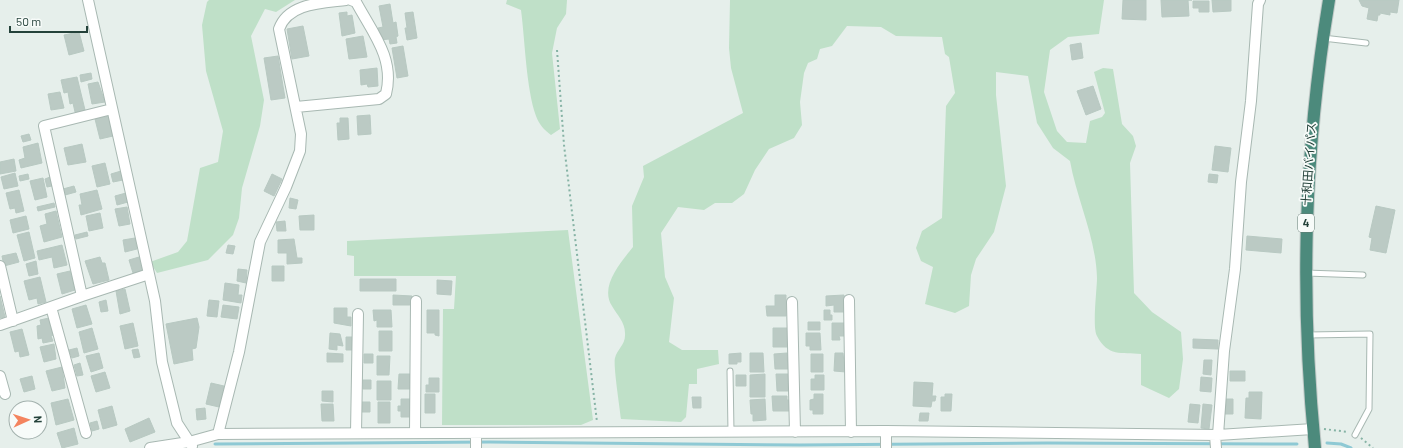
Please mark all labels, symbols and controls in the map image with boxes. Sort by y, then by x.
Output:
scale bar [10,8,87,34]
text: 50 m [16,14,41,28]
street label: 十和田バイパス [1298,122,1318,206]
road number: 4 [1298,214,1314,232]
north arrow [8,400,48,440]
text: N [32,415,45,423]

